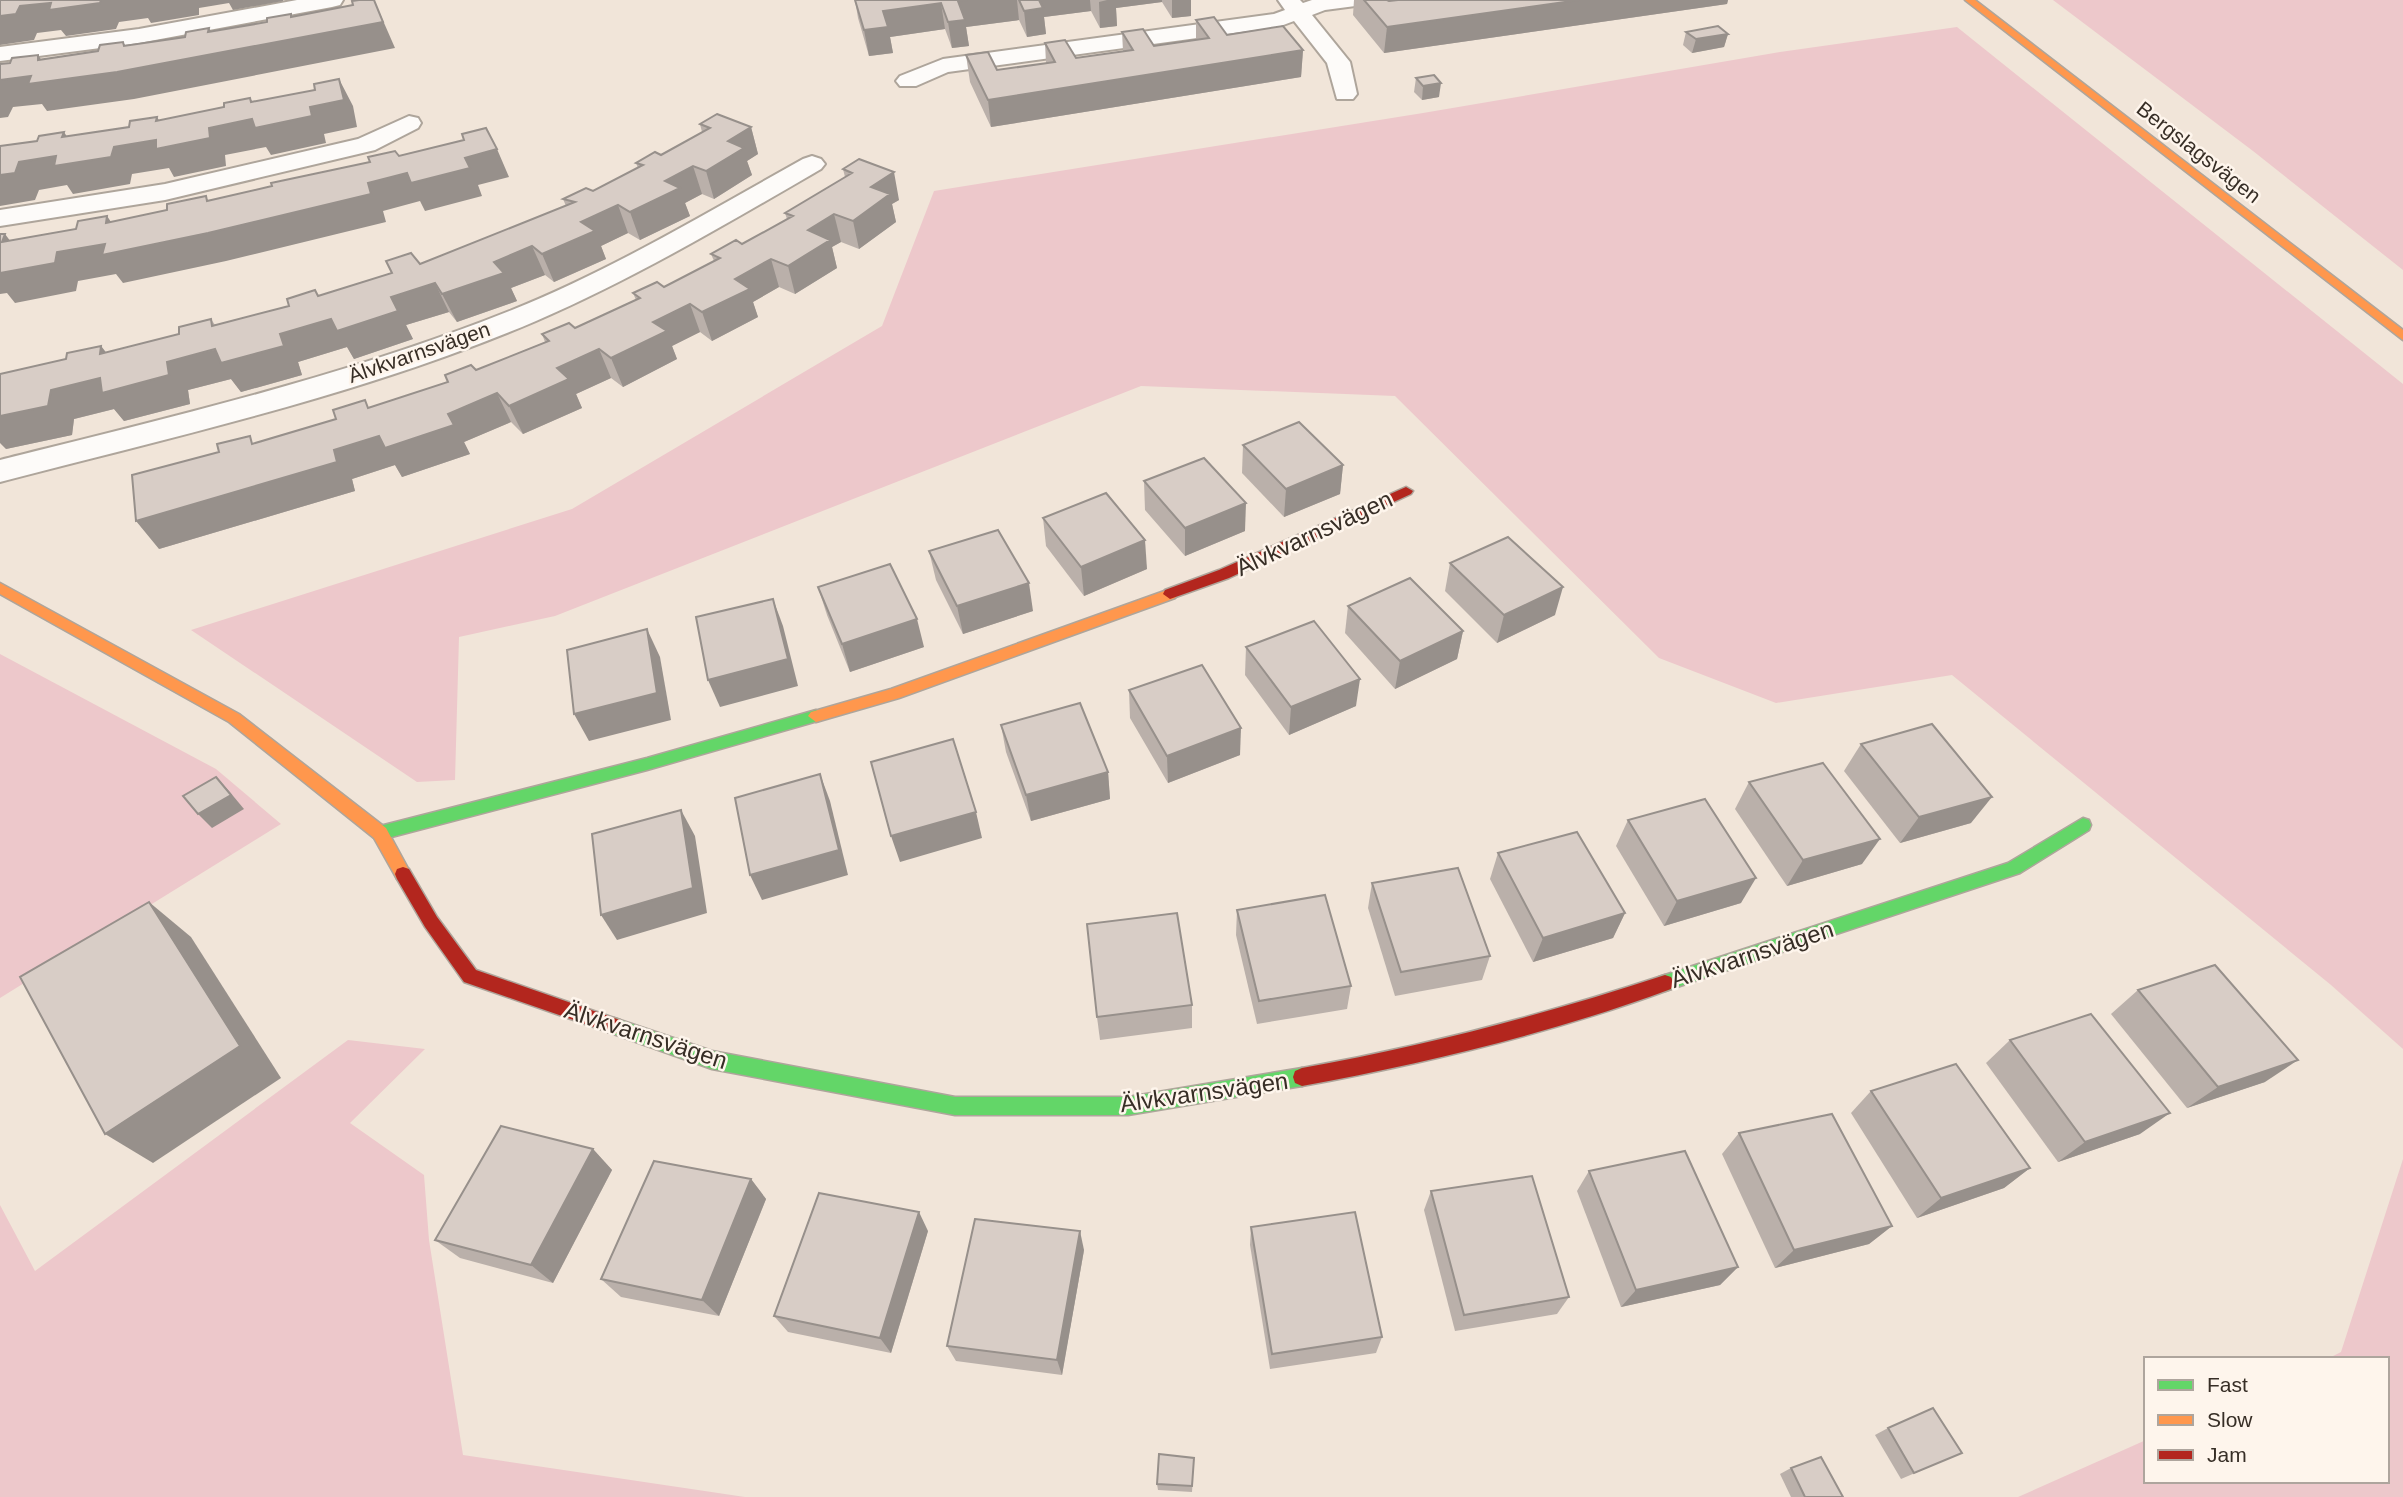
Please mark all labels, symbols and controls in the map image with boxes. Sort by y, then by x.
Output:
street label: Bergslagsvägen [2133,97,2265,207]
street label: Älvkvarnsvägen [345,317,493,387]
street label: Älvkvarnsvägen [1232,485,1396,581]
street label: Älvkvarnsvägen [1667,915,1837,993]
street label: Älvkvarnsvägen [561,996,731,1074]
street label: Älvkvarnsvägen [1118,1067,1290,1117]
legend [2144,1357,2389,1483]
text: Fast [2207,1373,2248,1396]
text: Slow [2207,1408,2253,1431]
text: Jam [2207,1443,2247,1466]

